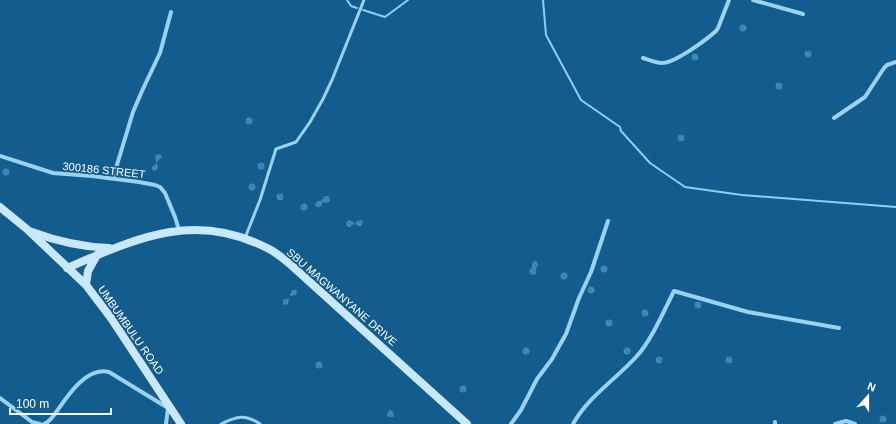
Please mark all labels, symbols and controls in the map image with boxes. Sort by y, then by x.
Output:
street label: 300186 STREET [62,160,146,180]
street label: SBU MAGWANYANE DRIVE [285,246,399,348]
street label: UMBUMBULU ROAD [96,283,166,377]
north arrow [848,376,888,416]
text: N [866,380,877,394]
scale bar [10,390,111,416]
text: 100 m [16,397,49,411]

